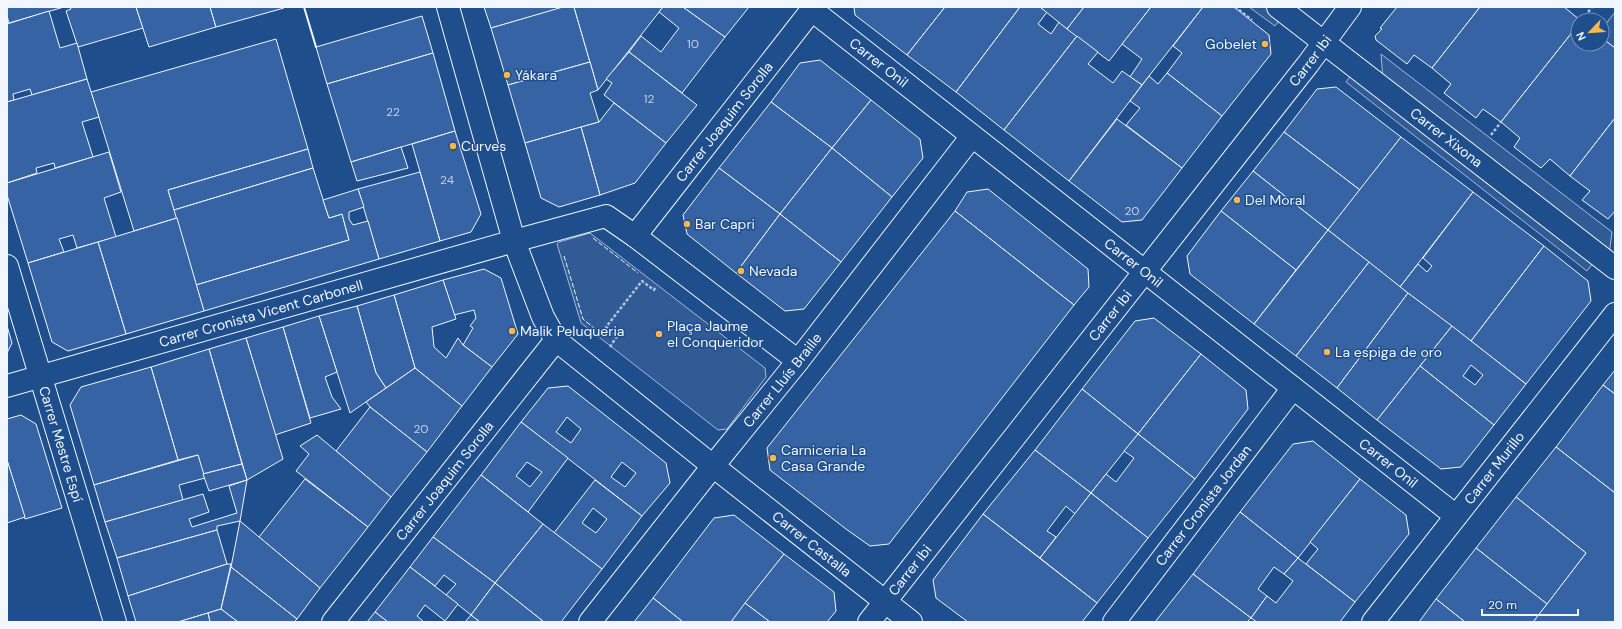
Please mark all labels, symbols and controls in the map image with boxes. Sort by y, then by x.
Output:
north arrow [1570,12,1610,52]
text: N [1573,30,1589,43]
street label: Carrer Ibi [1285,31,1335,90]
street label: Carrer Onil [846,34,912,91]
place label: Gobelet [1205,35,1257,53]
house number: 10 [687,36,699,52]
marker: Gobelet [1260,39,1270,49]
street label: Carrer Joaquim Sorolla [672,58,777,185]
place label: Yákara [515,66,557,84]
marker: Yákara [502,70,512,80]
house number: 12 [644,91,654,107]
house number: 22 [386,104,400,120]
street label: Carrer Xixona [1406,104,1486,171]
place label: Curves [461,137,506,155]
marker: Curves [448,141,458,151]
house number: 24 [440,172,454,188]
place label: Del Moral [1245,191,1305,209]
marker: Del Moral [1232,195,1242,205]
house number: 20 [1124,203,1140,219]
place label: Bar Capri [695,215,755,233]
marker: Bar Capri [682,219,692,229]
street label: Carrer Onil [1101,234,1167,291]
place label: Nevada [749,262,797,280]
marker: Nevada [736,266,746,276]
street label: Carrer Cronista Vicent Carbonell [157,276,365,351]
street label: Carrer Ibi [1084,286,1136,345]
place label: Plaça Jaume el Conqueridor [667,317,764,351]
place label: Malik Peluqueria [520,322,624,340]
marker: Malik Peluqueria [507,326,517,336]
marker: Plaça Jaume el Conqueridor [654,329,664,339]
street label: Carrer Lluís Braille [739,329,825,431]
place label: La espiga de oro [1335,343,1442,361]
marker: La espiga de oro [1322,347,1332,357]
street label: Carrer Mestre Espí [35,384,87,505]
street label: Carrer Joaquim Sorolla [392,417,497,544]
house number: 20 [413,421,429,437]
street label: Carrer Murillo [1460,428,1528,508]
street label: Carrer Onil [1355,434,1421,492]
place label: Carniceria La Casa Grande [781,441,866,475]
street label: Carrer Cronista Jordan [1151,441,1255,569]
marker: Carniceria La Casa Grande [768,453,778,463]
street label: Carrer Castalla [769,507,855,581]
street label: Carrer Ibi [884,541,935,599]
scale bar [1482,591,1578,617]
text: 20 m [1488,597,1517,613]

